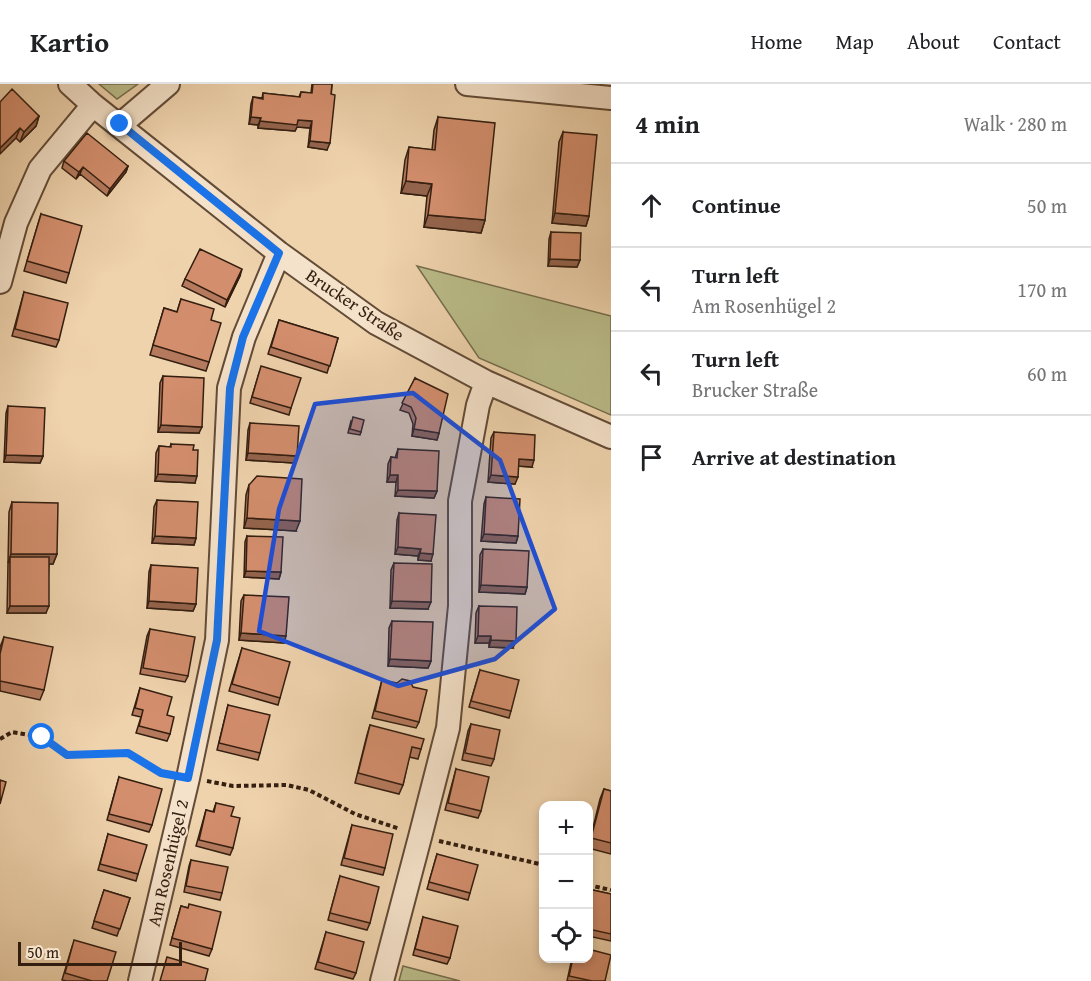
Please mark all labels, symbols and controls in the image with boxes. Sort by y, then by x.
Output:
text: Kartio [30,21,109,62]
text: Home [751,26,802,57]
text: Map [835,26,874,57]
text: About [907,26,960,57]
text: Contact [993,26,1061,57]
text: 4 min [635,104,700,143]
text: Walk · 280 m [964,109,1067,138]
route end [106,110,132,136]
icon: ahead [635,189,668,222]
text: Continue [692,189,781,221]
text: 50 m [1027,191,1067,220]
text: Turn left [692,259,779,291]
street label: Brucker Straße [301,262,410,348]
icon: left [635,273,668,306]
text: 170 m [1017,275,1067,304]
text: Am Rosenhügel 2 [692,291,836,320]
text: Turn left [692,343,779,375]
icon: left [635,357,668,390]
text: 60 m [1027,359,1067,388]
text: Brucker Straße [692,375,818,404]
icon: arrive [635,441,668,474]
text: Arrive at destination [692,441,896,473]
route start [28,723,54,749]
street label: Am Rosenhügel 2 [140,797,195,929]
map controls [539,801,593,963]
button: + [539,801,593,855]
button: − [539,855,593,909]
button: locate [539,909,593,963]
scale bar [18,939,182,966]
text: 50 m [27,940,59,964]

